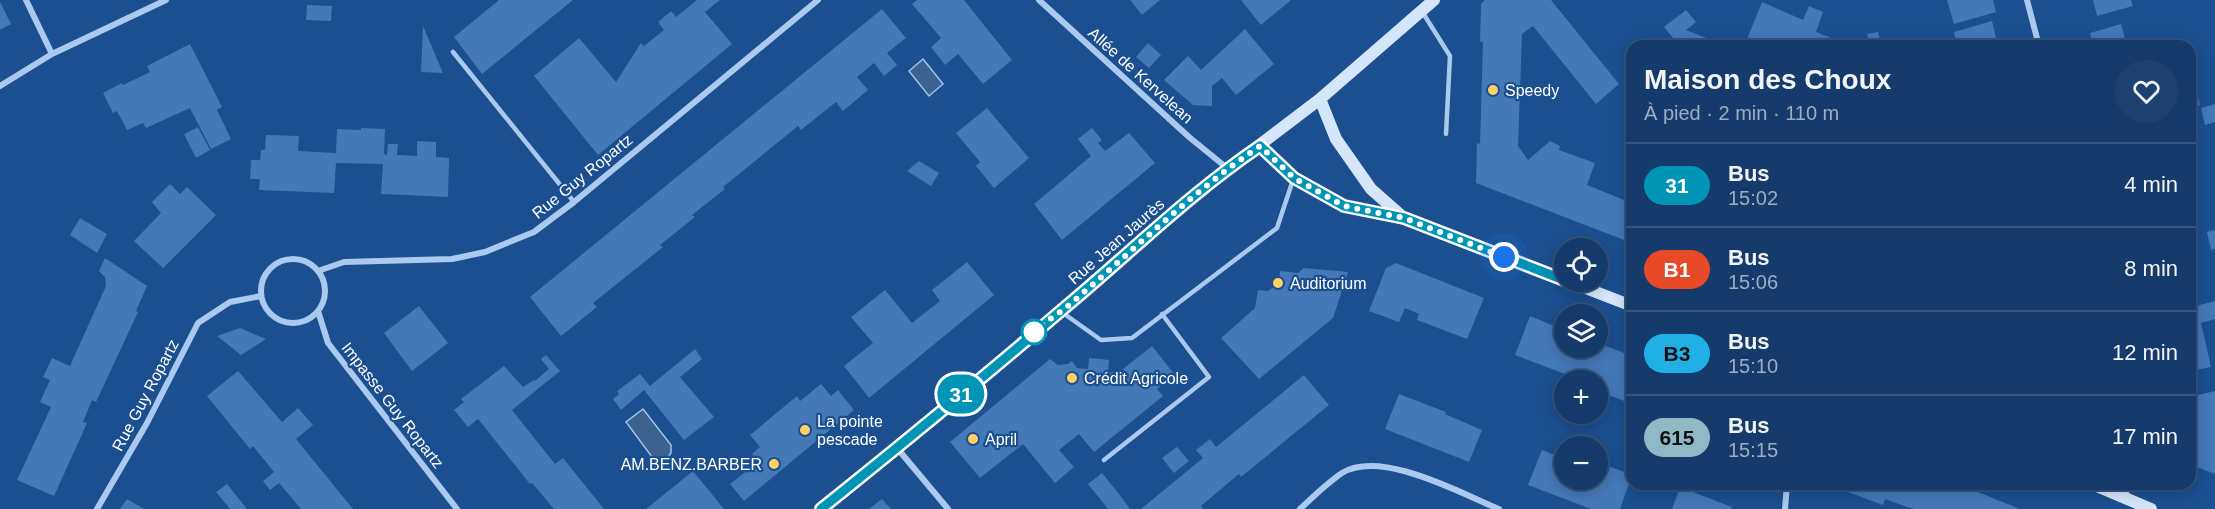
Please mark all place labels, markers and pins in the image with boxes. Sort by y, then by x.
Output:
place label: Speedy [1505,82,1559,99]
marker: Speedy [1486,83,1500,97]
place label: Auditorium [1290,275,1366,292]
marker: Auditorium [1271,276,1285,290]
unlabelled marker [1021,319,1047,345]
place label: Crédit Agricole [1084,370,1188,387]
marker: Crédit Agricole [1065,371,1079,385]
place label: La pointe pescade [817,413,883,448]
marker: La pointe pescade [798,423,812,437]
place label: April [985,431,1017,448]
marker: April [966,432,980,446]
place label: AM.BENZ.BARBER [621,456,762,473]
marker: AM.BENZ.BARBER [767,457,781,471]

